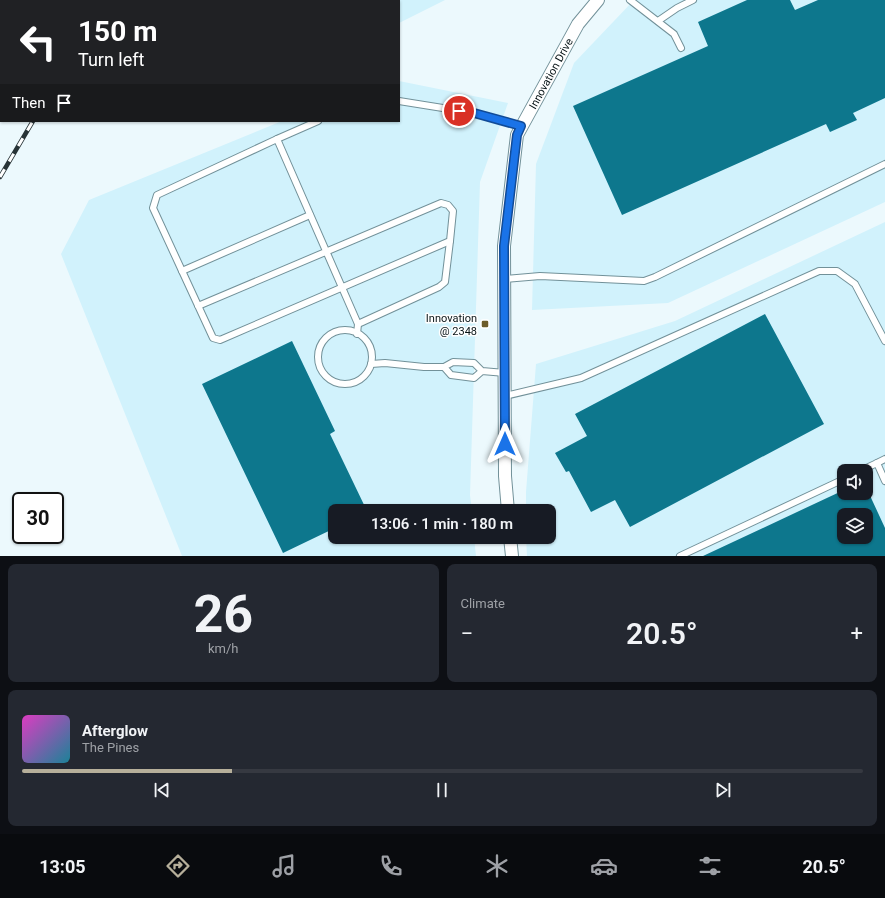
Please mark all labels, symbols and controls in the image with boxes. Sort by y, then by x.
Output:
text: 150 m [78,15,157,48]
icon: left [12,16,64,68]
street label: Innovation Drive [527,36,576,111]
text: Turn left [78,49,144,70]
icon: arrive [53,92,75,114]
text: Then [12,94,45,112]
pin [442,94,476,128]
icon: arrive [448,100,470,122]
place label: Innovation @ 2348 [426,312,477,338]
marker: Innovation @ 2348 [480,319,490,329]
position arrow [484,423,526,465]
map controls [837,464,873,544]
button: sound [837,464,873,500]
speed limit sign: 30 [12,492,64,544]
button: layers [837,508,873,544]
text: 13:06 · 1 min · 180 m [371,515,513,533]
text: 26 [193,584,253,645]
text: Climate [461,596,505,611]
text: 20.5° [626,616,698,651]
text: − [461,621,473,646]
text: + [851,621,863,646]
text: km/h [208,641,239,656]
text: Afterglow [82,722,148,740]
text: The Pines [82,740,139,755]
icon: previous [151,779,173,801]
icon: pause [431,779,453,801]
icon: next [712,779,734,801]
icon: directions [164,852,192,880]
icon: music [270,852,298,880]
icon: phone [377,852,405,880]
icon: climate [483,852,511,880]
icon: car [590,852,618,880]
icon: filters [696,852,724,880]
text: 13:05 [39,856,86,877]
text: 20.5° [803,856,846,877]

